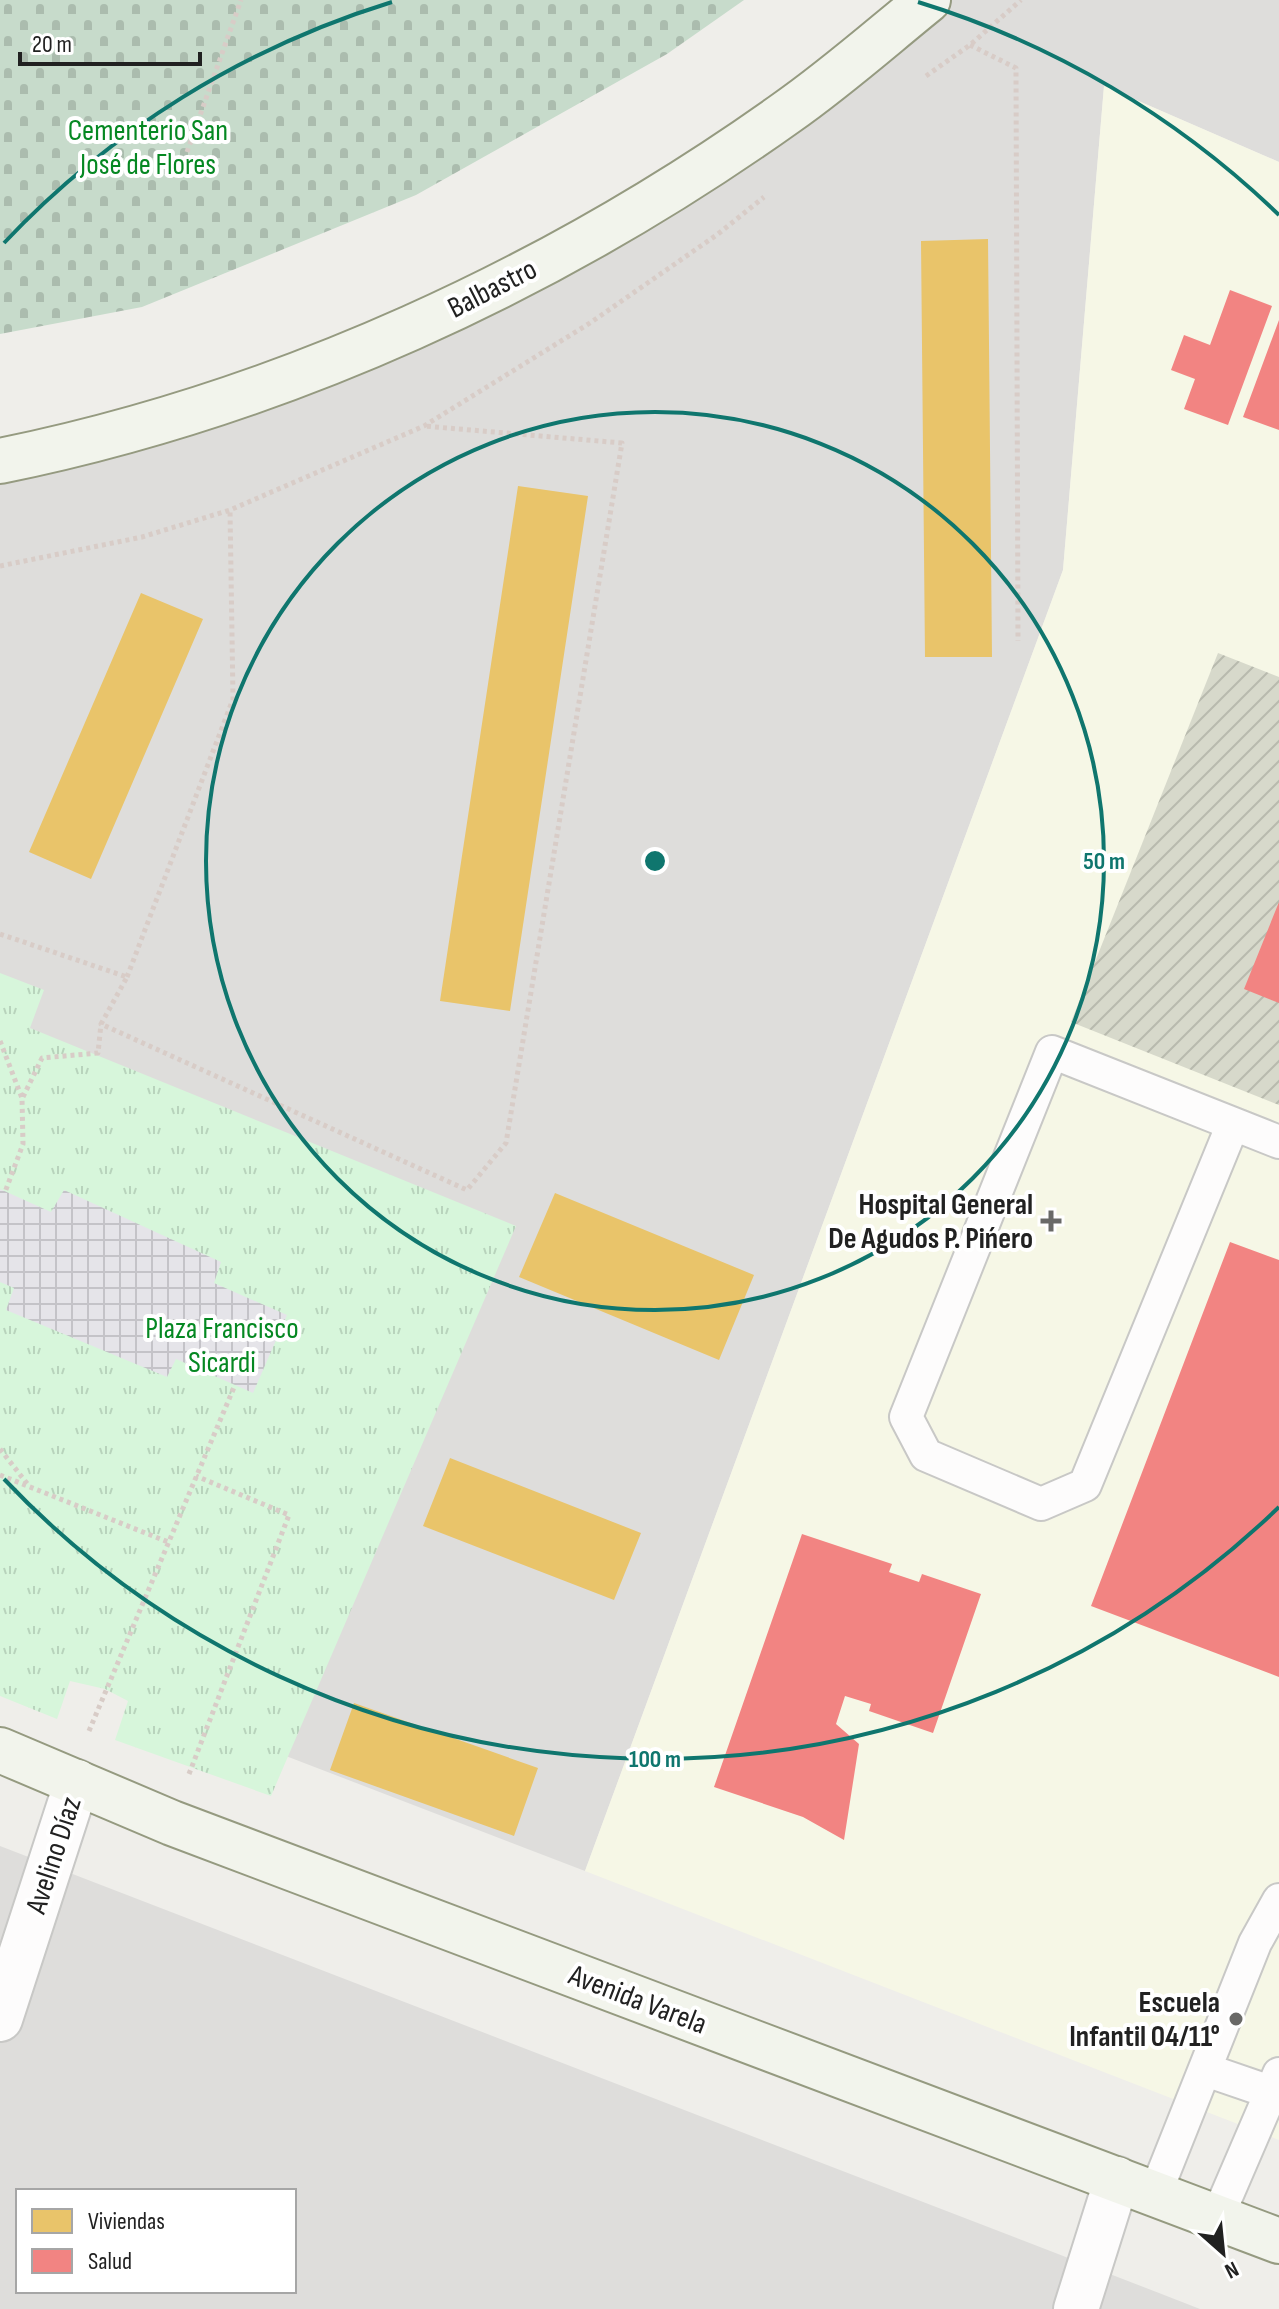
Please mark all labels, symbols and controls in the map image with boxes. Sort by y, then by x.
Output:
scale bar [20,16,200,66]
text: 20 m [32,30,72,59]
park label: Cementerio San José de Flores [68,113,228,183]
street label: Balbastro [442,251,543,327]
centre of rings [641,847,669,875]
text: 50 m [1083,847,1125,876]
place label: Hospital General De Agudos P. Pińero [828,1187,1033,1257]
marker: Hospital General De Agudos P. Pińero [1040,1210,1062,1232]
park label: Plaza Francisco Sicardi [145,1311,299,1381]
text: 100 m [629,1745,681,1774]
street label: Avelino Díaz [18,1792,90,1919]
street label: Avenida Varela [563,1957,712,2043]
place label: Escuela Infantil 04/11° [1069,1985,1220,2055]
marker: Escuela Infantil 04/11° [1227,2010,1245,2028]
legend [16,2189,296,2293]
text: Viviendas [88,2207,165,2236]
north arrow [1183,2213,1263,2293]
text: Salud [88,2247,132,2276]
text: N [1220,2255,1243,2284]

